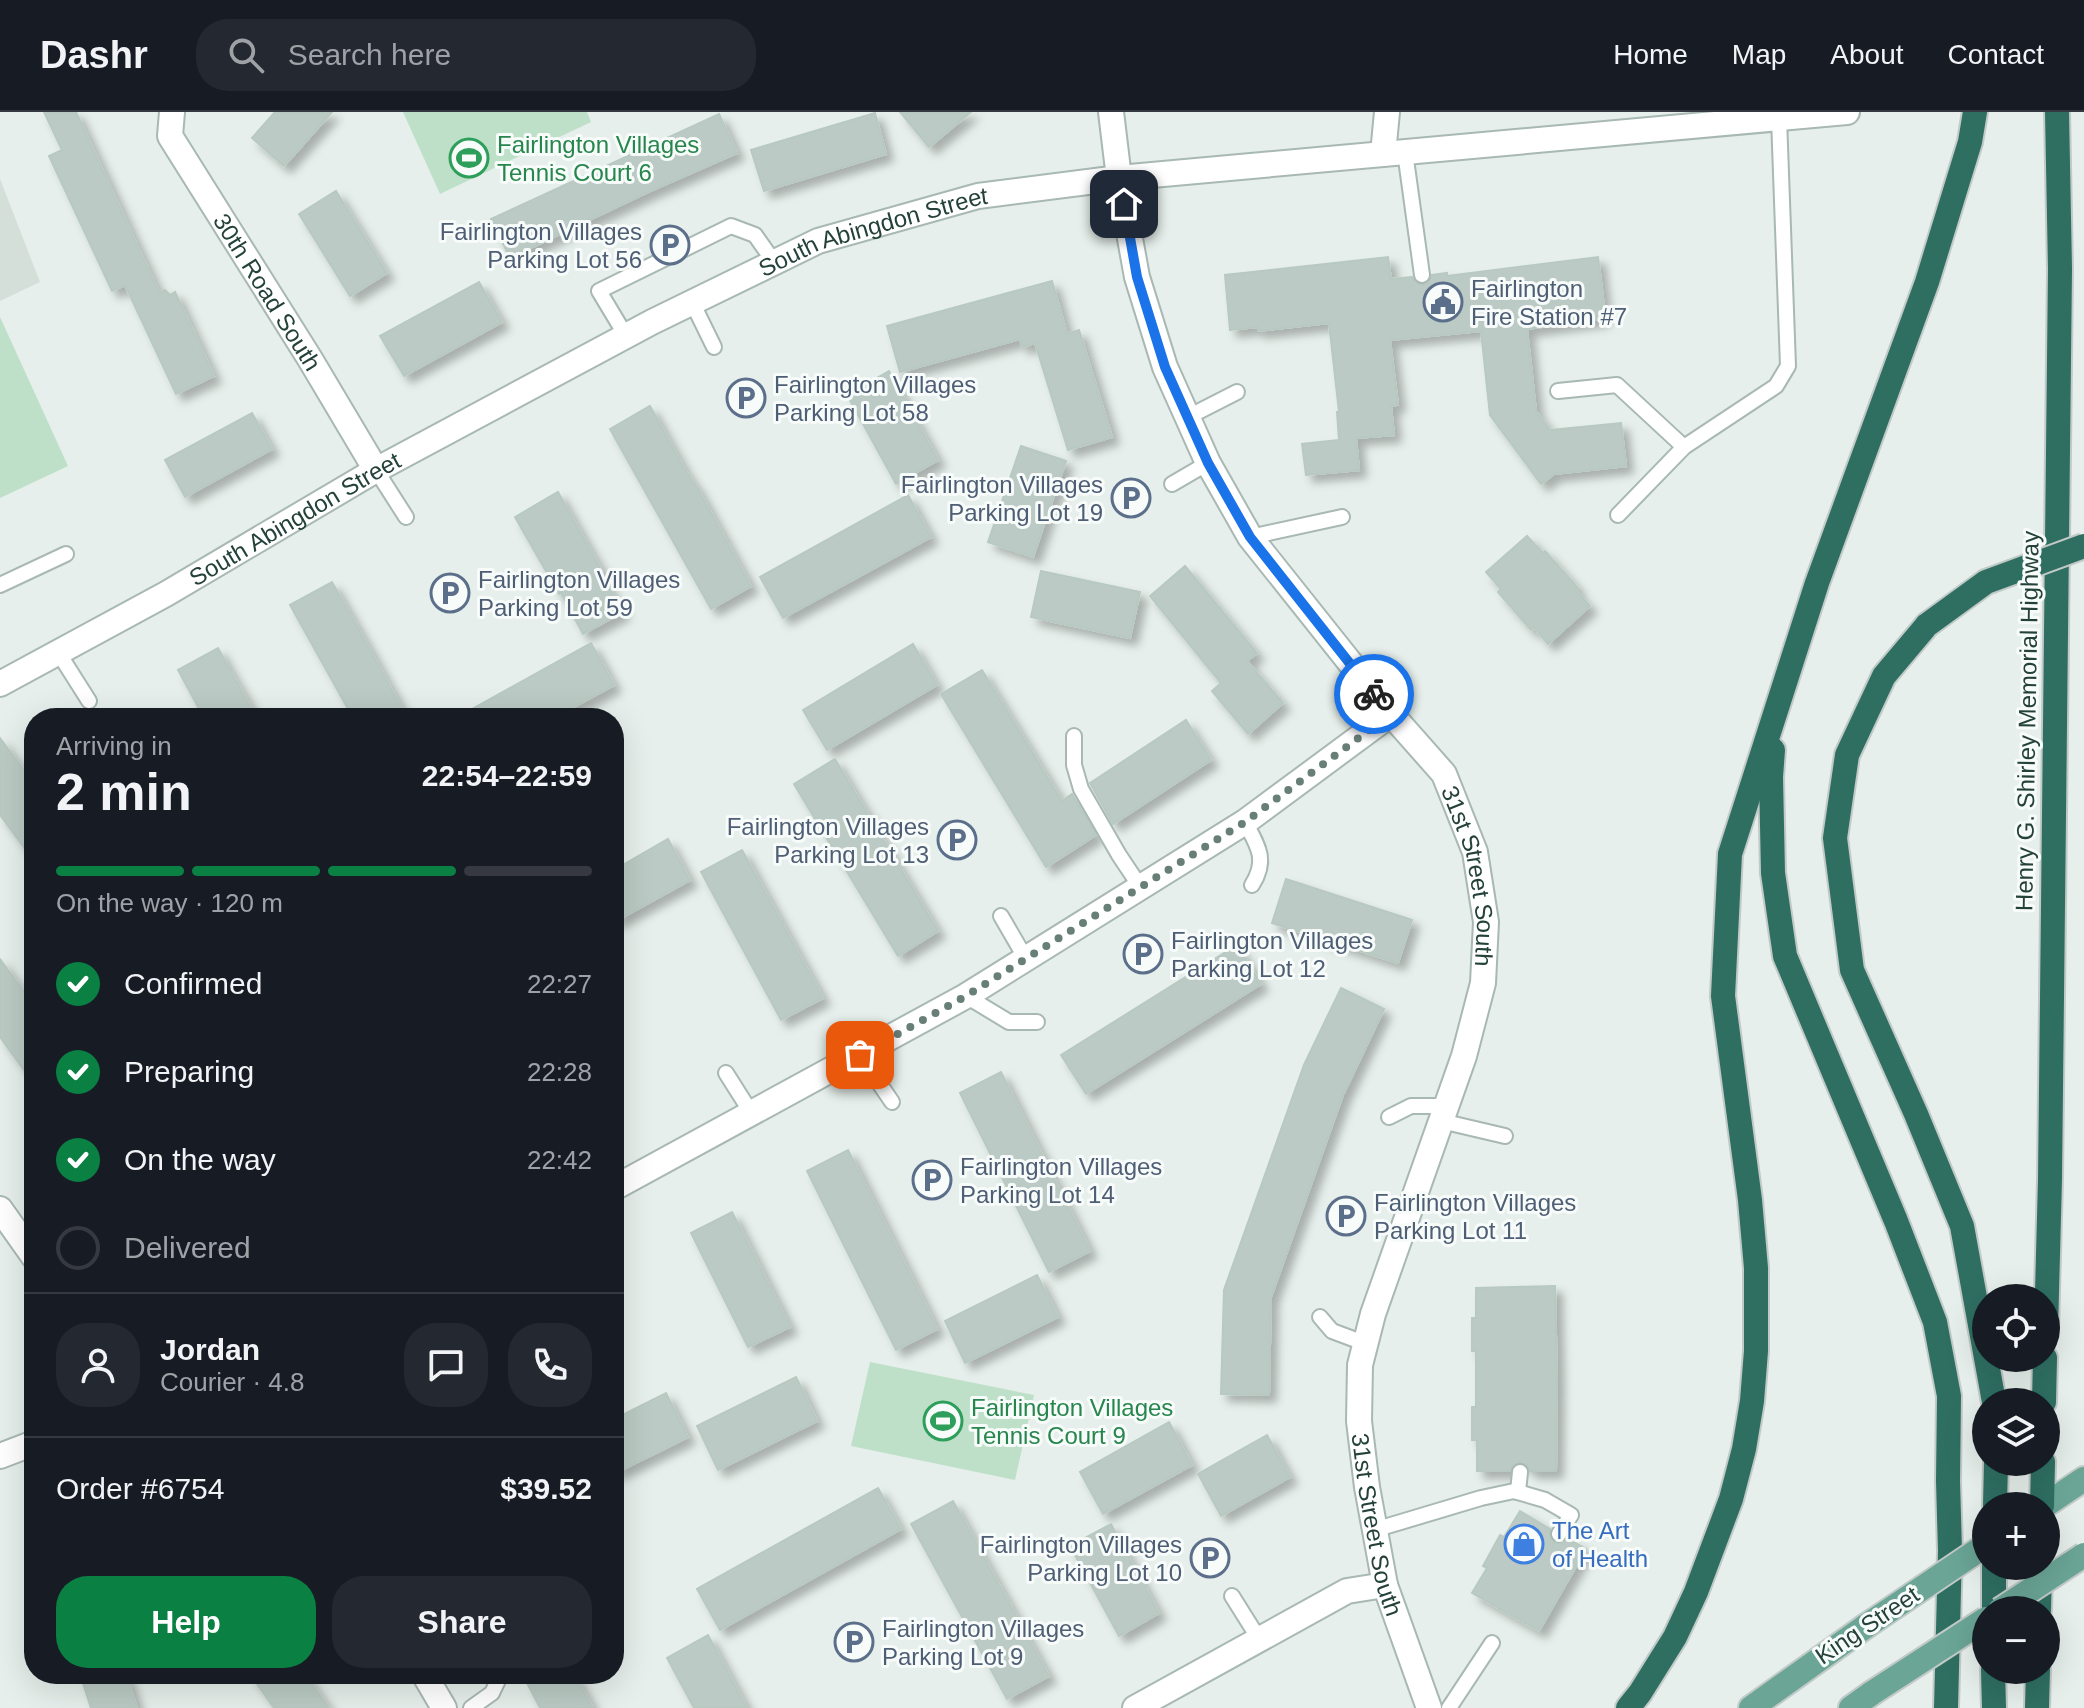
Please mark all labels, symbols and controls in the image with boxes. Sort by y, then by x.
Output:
search box [196,19,756,91]
icon: search [224,33,268,77]
text: Dashr [40,34,148,76]
text: Search here [288,38,451,71]
text: Home [1613,39,1688,70]
text: Map [1732,39,1786,70]
text: About [1830,39,1904,70]
text: Contact [1948,39,2044,70]
place label: Fairlington Villages Tennis Court 6 [497,131,699,186]
sports icon: Fairlington Villages Tennis Court 6 [448,137,490,179]
pin [1090,170,1158,238]
street label: South Abingdon Street [754,181,989,282]
icon: home [1102,182,1146,226]
street label: 30th Road South [208,208,327,375]
place label: Fairlington Villages Parking Lot 56 [440,218,642,273]
parking icon: Fairlington Villages Parking Lot 56 [649,224,691,266]
place label: Fairlington Fire Station #7 [1471,275,1627,330]
public building icon: Fairlington Fire Station #7 [1422,281,1464,323]
place label: Fairlington Villages Parking Lot 58 [774,371,976,426]
parking icon: Fairlington Villages Parking Lot 58 [725,377,767,419]
street label: South Abingdon Street [184,446,405,591]
place label: Fairlington Villages Parking Lot 19 [901,471,1103,526]
parking icon: Fairlington Villages Parking Lot 19 [1110,477,1152,519]
street label: Henry G. Shirley Memorial Highway [2010,531,2044,911]
place label: Fairlington Villages Parking Lot 59 [478,566,680,621]
parking icon: Fairlington Villages Parking Lot 59 [429,572,471,614]
courier [1334,654,1414,734]
icon: bike [1352,672,1396,716]
text: Arriving in [56,731,172,761]
text: 22:54–22:59 [422,759,592,792]
text: 2 min [56,763,192,821]
street label: 31st Street South [1437,782,1500,967]
place label: Fairlington Villages Parking Lot 13 [727,813,929,868]
parking icon: Fairlington Villages Parking Lot 13 [936,819,978,861]
text: On the way · 120 m [56,888,283,918]
place label: Fairlington Villages Parking Lot 12 [1171,927,1373,982]
parking icon: Fairlington Villages Parking Lot 12 [1122,933,1164,975]
icon: check [56,962,100,1006]
text: Confirmed [124,967,262,1000]
text: 22:27 [527,969,592,999]
pin [826,1021,894,1089]
icon: bag [838,1033,882,1077]
icon: check [56,1050,100,1094]
text: Preparing [124,1055,254,1088]
text: 22:28 [527,1057,592,1087]
icon: check [56,1138,100,1182]
text: On the way [124,1143,276,1176]
text: 22:42 [527,1145,592,1175]
place label: Fairlington Villages Parking Lot 14 [960,1153,1162,1208]
parking icon: Fairlington Villages Parking Lot 14 [911,1159,953,1201]
place label: Fairlington Villages Parking Lot 11 [1374,1189,1576,1244]
parking icon: Fairlington Villages Parking Lot 11 [1325,1195,1367,1237]
text: Delivered [124,1231,251,1264]
map controls [1972,1284,2060,1684]
button: locate [1972,1284,2060,1372]
button: person [56,1323,140,1407]
button: chat [404,1323,488,1407]
button: phone [508,1323,592,1407]
text: Jordan [160,1333,260,1366]
text: Courier · 4.8 [160,1367,305,1397]
button: layers [1972,1388,2060,1476]
place label: Fairlington Villages Tennis Court 9 [971,1394,1173,1449]
sports icon: Fairlington Villages Tennis Court 9 [922,1400,964,1442]
street label: 31st Street South [1347,1431,1408,1619]
text: Order #6754 [56,1472,224,1505]
text: $39.52 [500,1472,592,1505]
button: + [1972,1492,2060,1580]
place label: The Art of Health [1552,1517,1648,1572]
shop icon: The Art of Health [1503,1523,1545,1565]
place label: Fairlington Villages Parking Lot 10 [980,1531,1182,1586]
parking icon: Fairlington Villages Parking Lot 10 [1189,1537,1231,1579]
button: Help [56,1576,316,1668]
button: Share [332,1576,592,1668]
street label: King Street [1810,1580,1924,1669]
button: − [1972,1596,2060,1684]
place label: Fairlington Villages Parking Lot 9 [882,1615,1084,1670]
parking icon: Fairlington Villages Parking Lot 9 [833,1621,875,1663]

